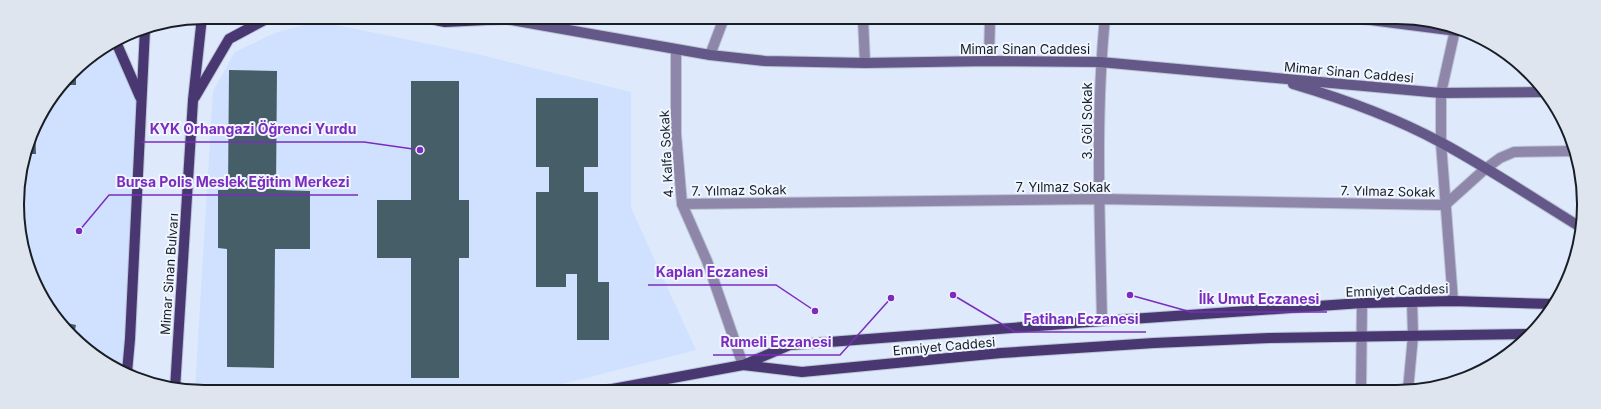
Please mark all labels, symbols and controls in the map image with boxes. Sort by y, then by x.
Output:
street label: Mimar Sinan Caddesi [960,41,1090,57]
street label: Mimar Sinan Caddesi [1283,58,1415,86]
street label: 3. Göl Sokak [1079,82,1095,160]
street label: 4. Kalfa Sokak [656,110,676,198]
callout: KYK Orhangazi Öğrenci Yurdu [141,116,364,142]
text: KYK Orhangazi Öğrenci Yurdu [150,120,356,137]
callout: Bursa Polis Meslek Eğitim Merkezi [109,169,358,195]
text: Bursa Polis Meslek Eğitim Merkezi [116,173,350,190]
street label: 7. Yılmaz Sokak [1015,179,1111,195]
street label: 7. Yılmaz Sokak [691,181,787,199]
street label: 7. Yılmaz Sokak [1340,182,1436,200]
street label: Mimar Sinan Bulvarı [157,213,181,335]
callout: Kaplan Eczanesi [648,259,776,285]
text: Kaplan Eczanesi [656,263,768,280]
street label: Emniyet Caddesi [1345,280,1449,300]
callout: İlk Umut Eczanesi [1191,286,1327,312]
text: İlk Umut Eczanesi [1199,289,1320,307]
callout: Fatihan Eczanesi [1015,306,1146,332]
text: Fatihan Eczanesi [1023,310,1139,327]
callout: Rumeli Eczanesi [713,329,840,355]
text: Rumeli Eczanesi [720,333,832,350]
street label: Emniyet Caddesi [892,334,996,358]

